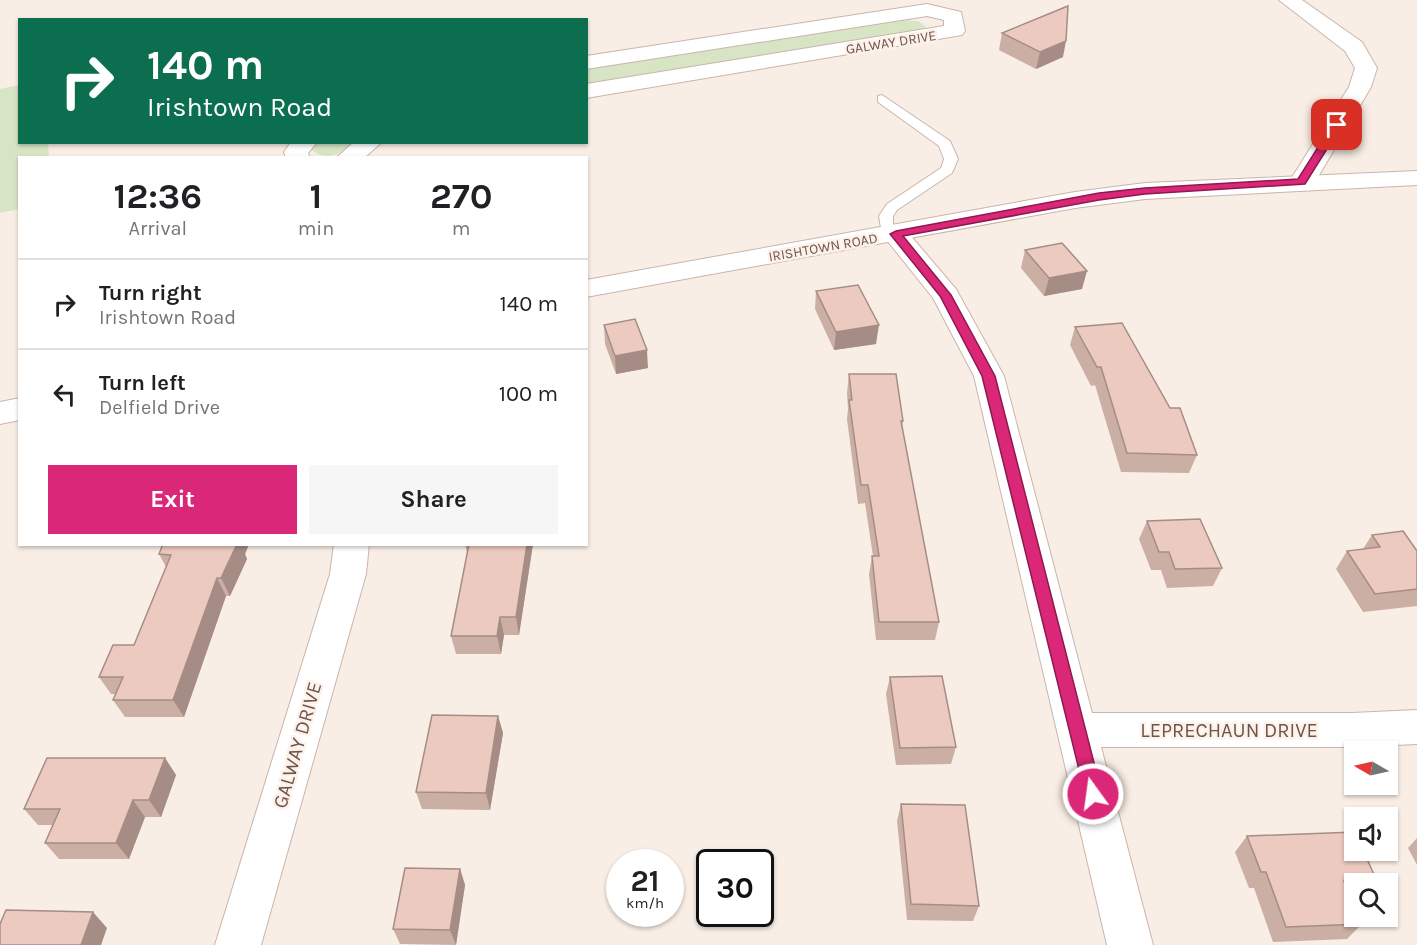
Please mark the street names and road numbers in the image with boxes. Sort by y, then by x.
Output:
street label: GALWAY DRIVE [845,27,937,58]
street label: IRISHTOWN ROAD [767,230,879,265]
street label: GALWAY DRIVE [268,679,327,811]
street label: LEPRECHAUN DRIVE [1140,719,1318,742]

